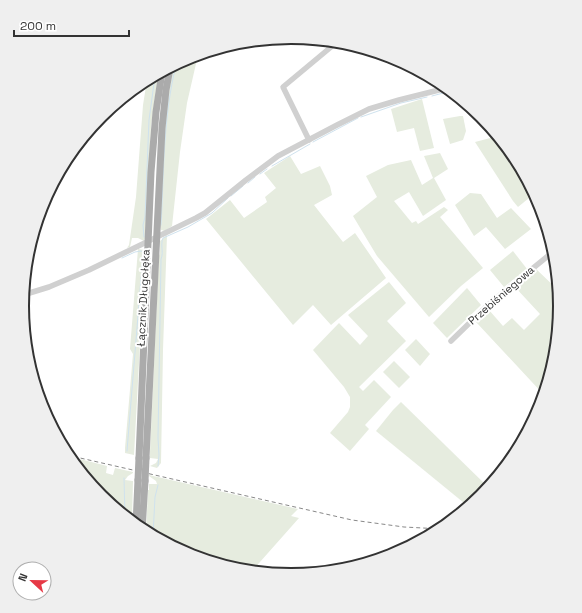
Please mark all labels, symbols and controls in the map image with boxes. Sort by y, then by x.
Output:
scale bar [14,12,129,38]
text: 200 m [20,18,56,34]
street label: Łącznik Długołęka [133,248,153,347]
street label: Przebiśniegowa [465,262,537,328]
north arrow [12,561,52,601]
text: N [15,571,31,583]

